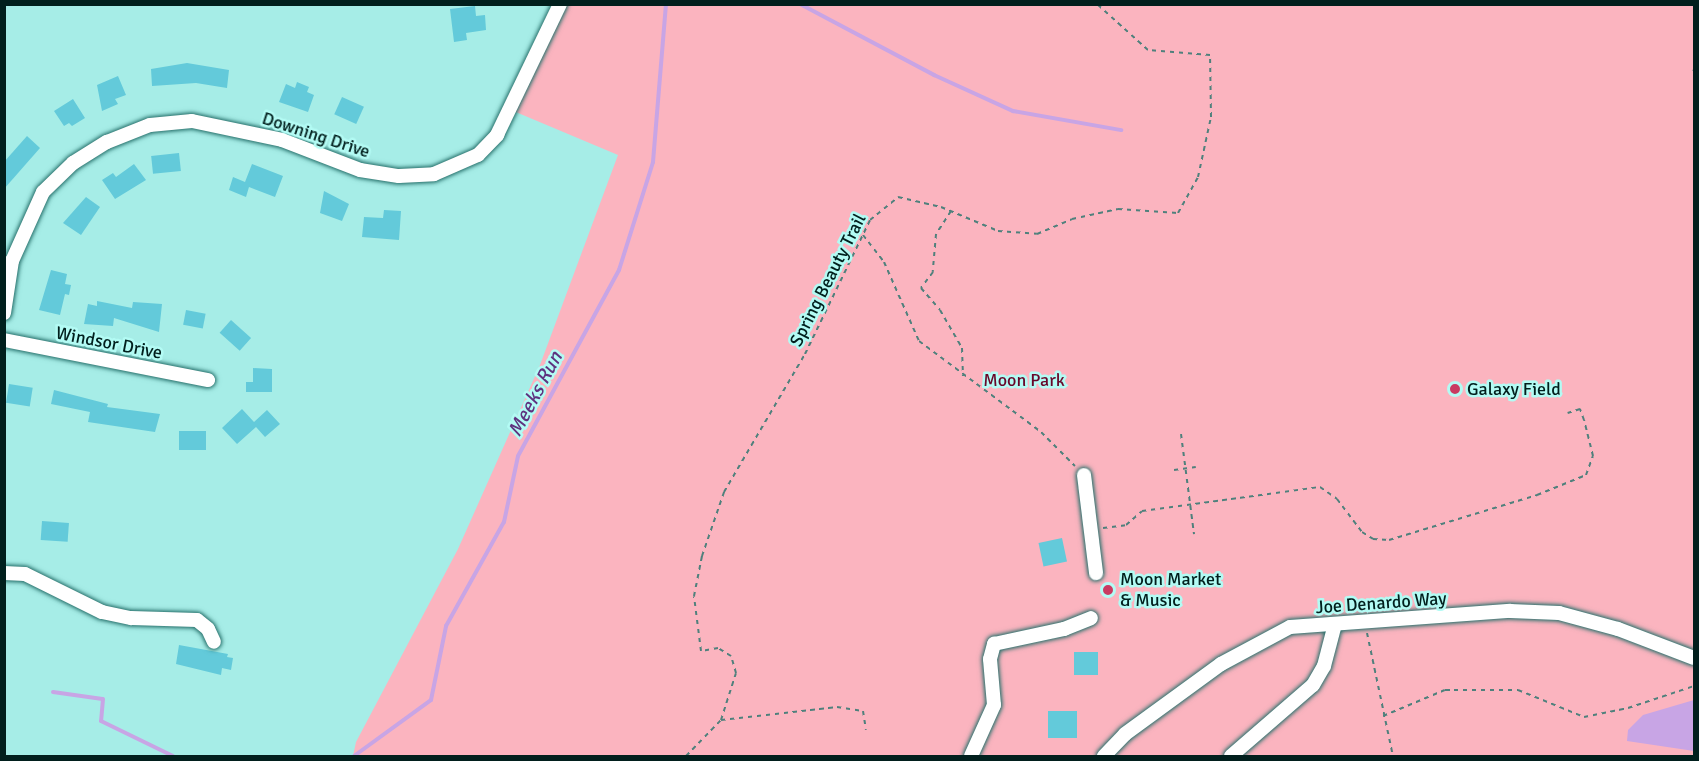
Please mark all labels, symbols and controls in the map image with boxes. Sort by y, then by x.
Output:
street label: Downing Drive [259,107,373,163]
street label: Spring Beauty Trail [785,210,871,350]
street label: Windsor Drive [54,322,164,364]
water label: Meeks Run [503,347,567,441]
park label: Moon Park [983,369,1065,391]
place label: Galaxy Field [1467,378,1561,400]
marker: Galaxy Field [1448,382,1462,396]
place label: Moon Market & Music [1120,569,1221,612]
marker: Moon Market & Music [1101,583,1115,597]
street label: Joe Denardo Way [1315,588,1447,618]

